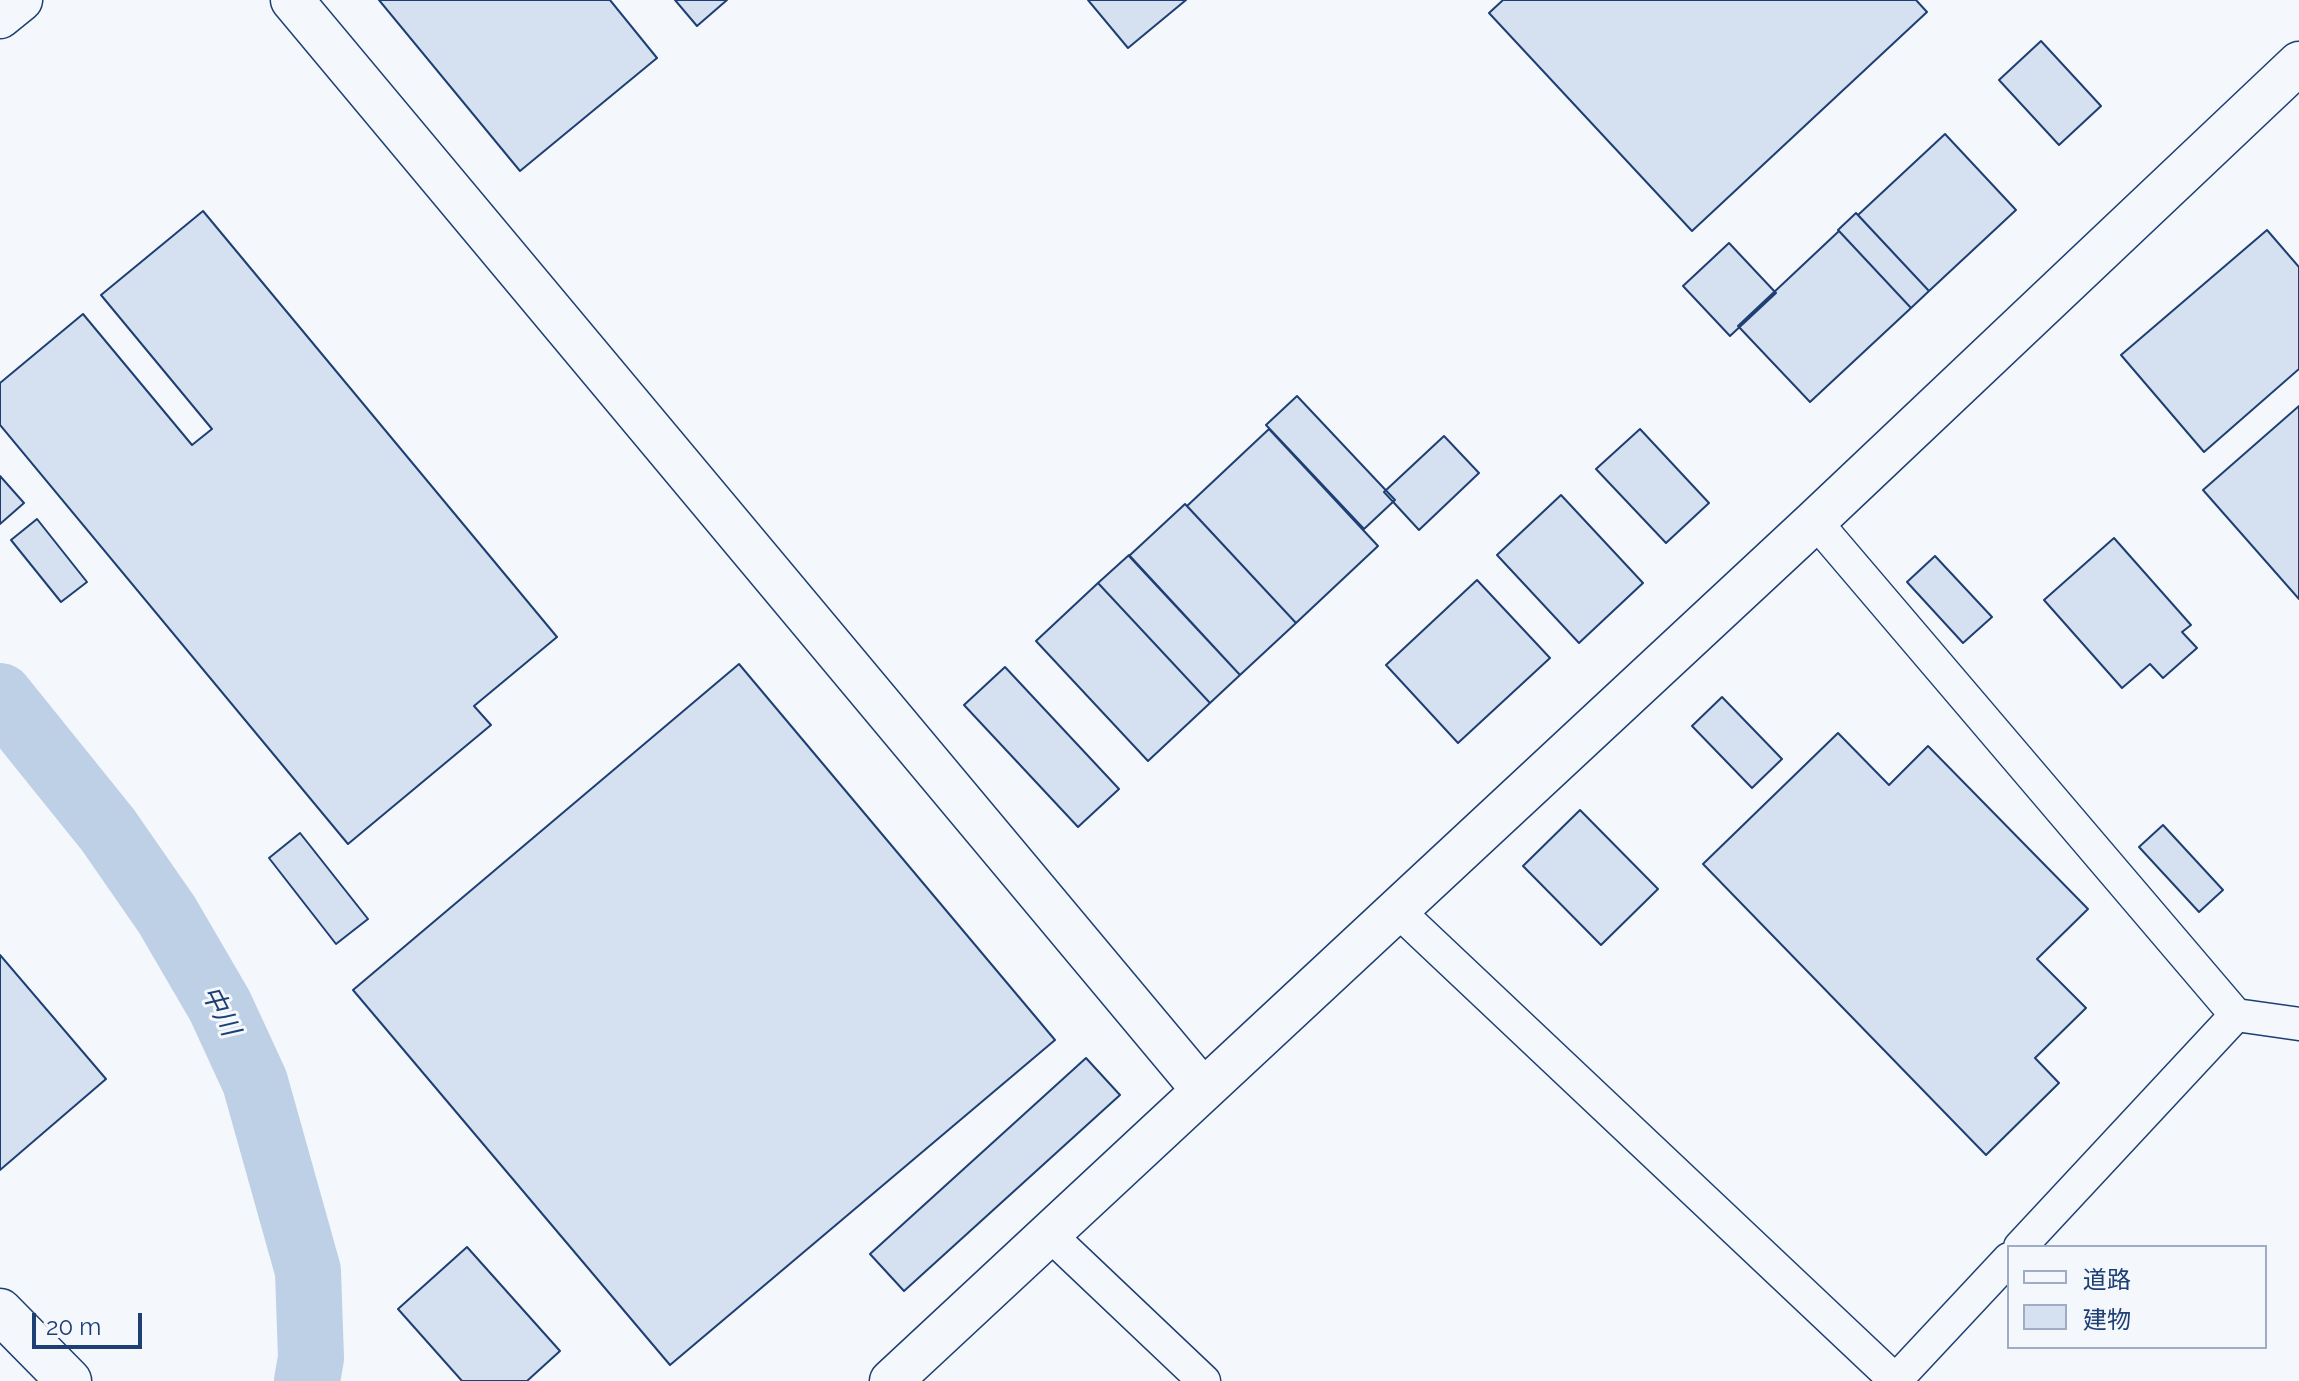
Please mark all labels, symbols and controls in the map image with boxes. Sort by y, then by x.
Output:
water label: 中川 [194,981,246,1041]
legend [2007,1245,2267,1349]
text: 道路 [2083,1265,2131,1294]
scale bar [36,1297,146,1347]
text: 建物 [2083,1305,2131,1334]
text: 20 m [46,1312,101,1341]

